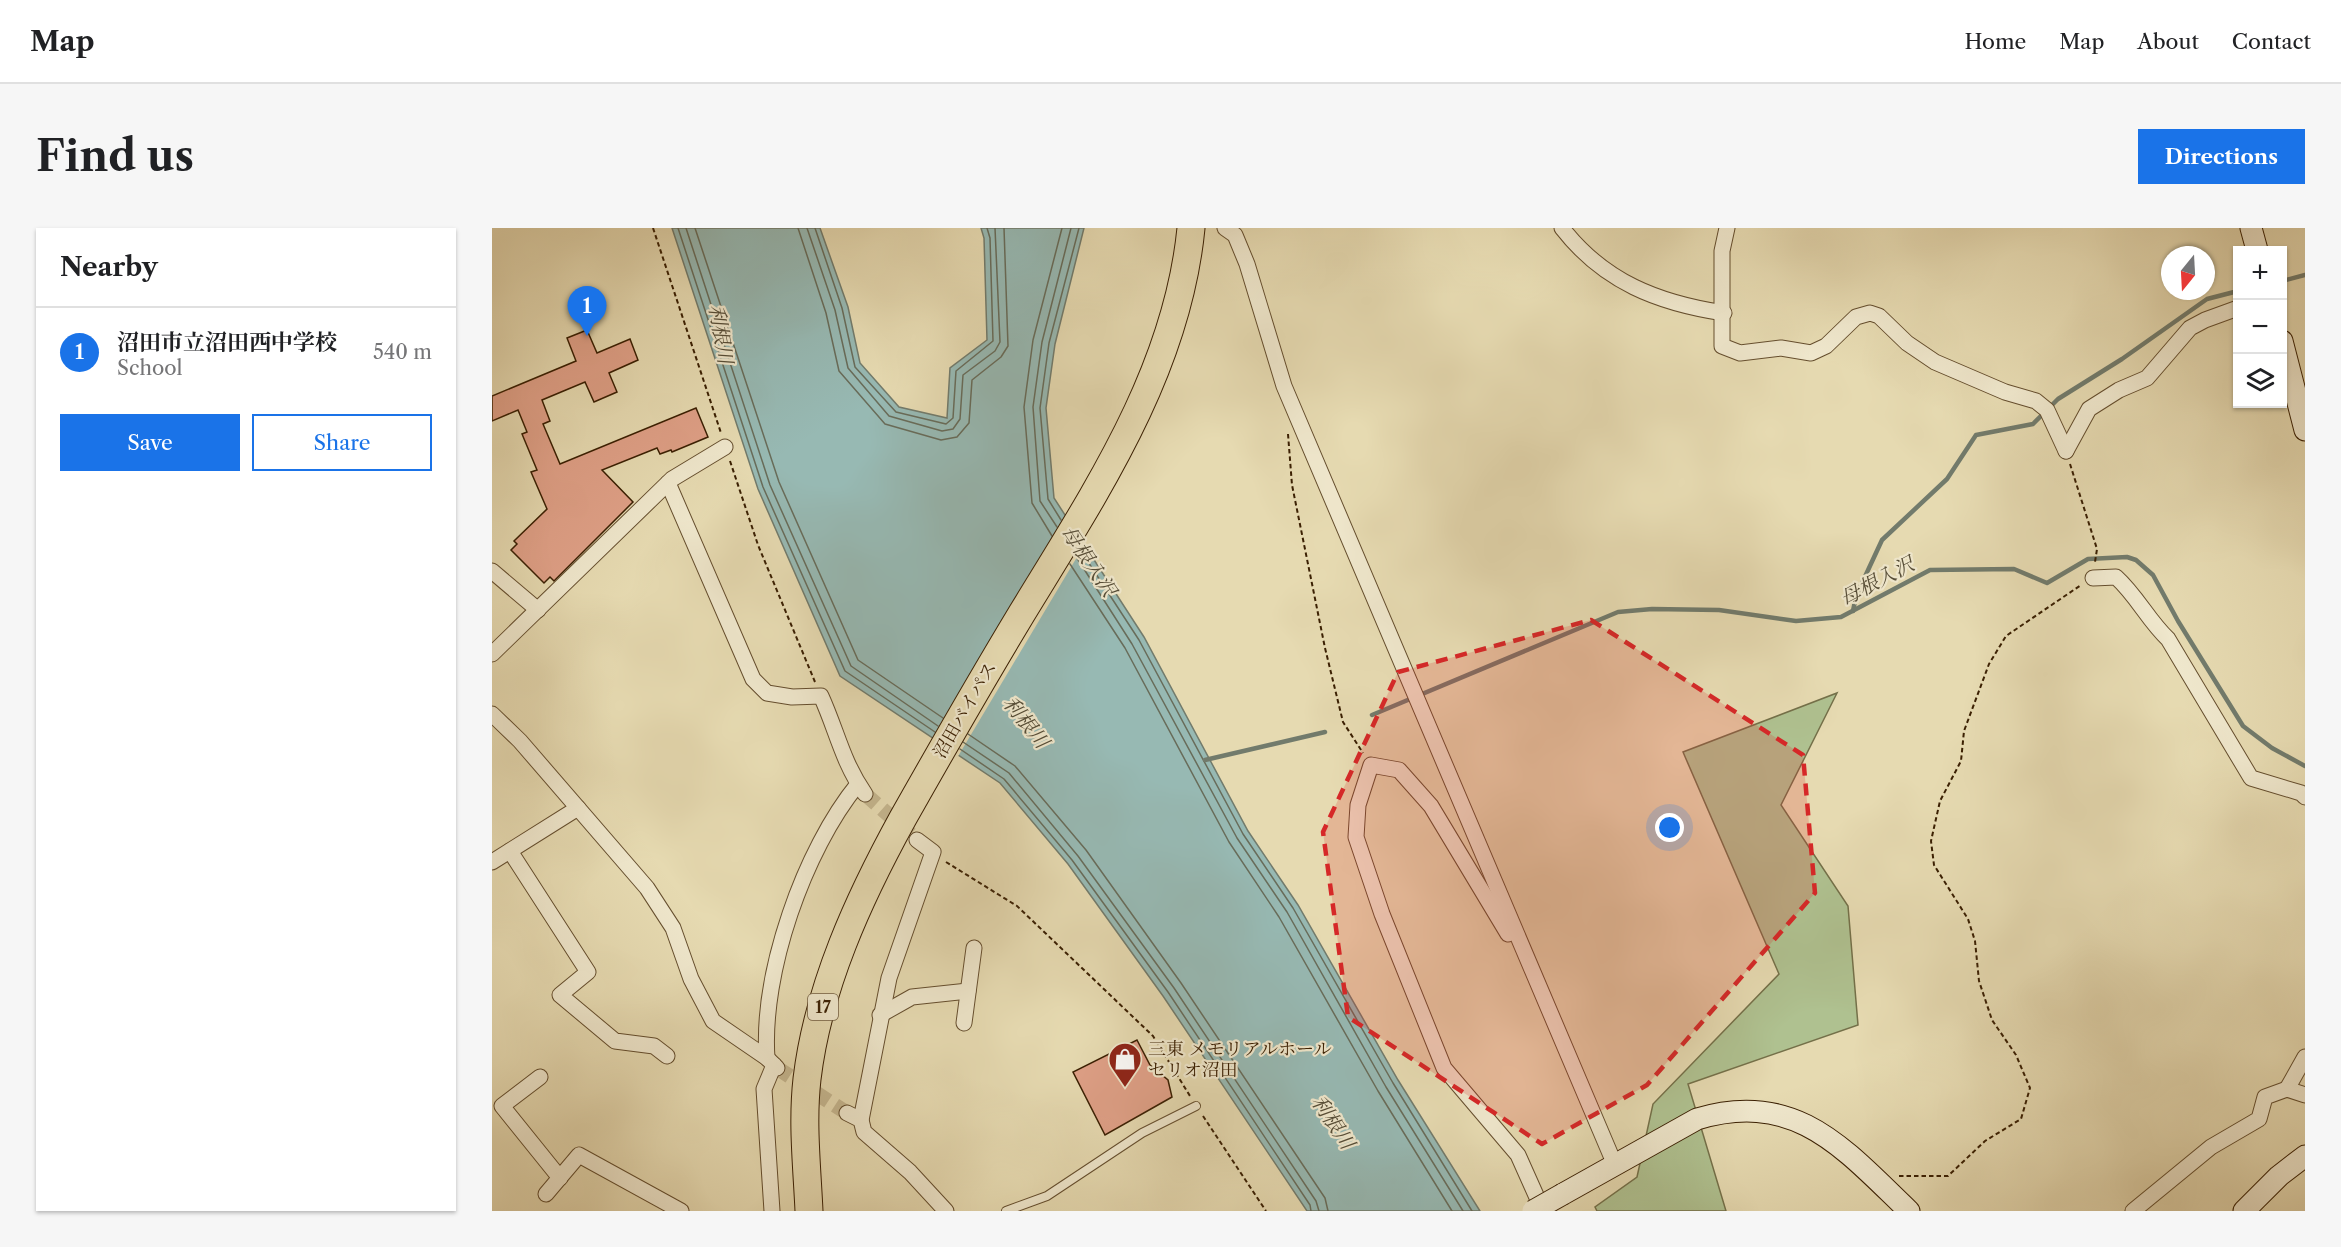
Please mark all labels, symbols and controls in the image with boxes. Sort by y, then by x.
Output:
text: Map [30,24,94,58]
text: Home [1965,29,2026,54]
text: Map [2059,29,2104,54]
text: About [2137,29,2199,54]
text: Contact [2232,29,2311,54]
button: Directions [2138,129,2305,184]
text: Find us [36,130,194,182]
north arrow [2161,246,2215,300]
map controls [2233,246,2287,408]
button: + [2233,246,2287,300]
text: Nearby [60,251,158,283]
pin: 1 [568,286,607,336]
button: − [2233,300,2287,354]
water label: 利根川 [704,302,738,368]
text: 沼田市立沼田西中学校 [117,329,337,356]
text: 1 [75,340,84,364]
text: 540 m [373,340,432,364]
button: layers [2233,354,2287,408]
text: School [117,356,182,380]
button: Save [60,414,240,471]
button: Share [252,414,432,471]
water label: 母根入沢 [1057,521,1123,603]
water label: 母根入沢 [1836,550,1921,610]
street label: 沼田バイパス [929,658,1001,762]
water label: 利根川 [998,691,1055,754]
your location [1655,813,1684,842]
road number: 17 [808,994,838,1020]
place label: 三東 メモリアルホール セリオ沼田 [1148,1038,1332,1081]
shop icon: 三東 メモリアルホール セリオ沼田 [1107,1041,1143,1088]
water label: 利根川 [1306,1090,1361,1155]

